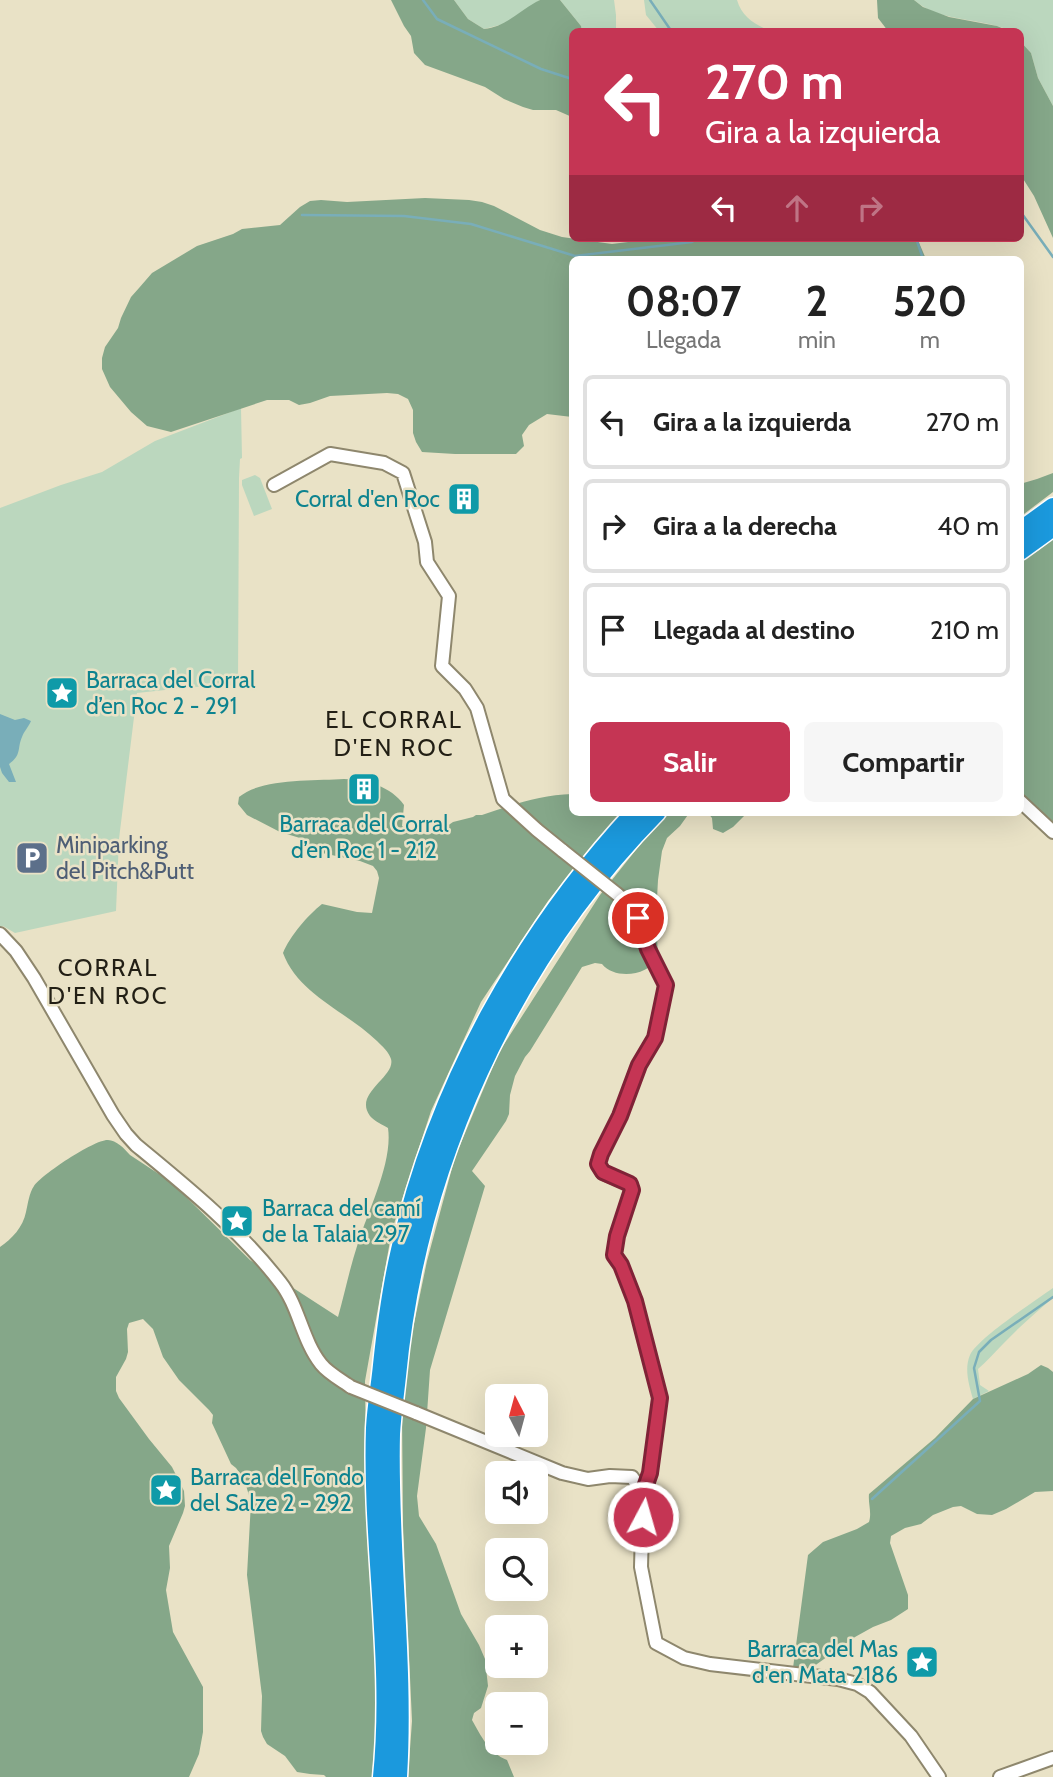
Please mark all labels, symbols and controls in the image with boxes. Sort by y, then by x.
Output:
text: 270 m [705,52,844,111]
icon: left [590,56,681,147]
text: Gira a la izquierda [705,112,940,151]
icon: left [705,189,743,227]
icon: ahead [778,189,816,227]
icon: right [851,189,889,227]
text: 08:07 [626,275,741,327]
text: 2 [806,275,828,327]
text: 520 [893,275,967,327]
text: Llegada [646,326,721,354]
text: min [798,326,836,354]
text: m [920,326,940,354]
icon: left [594,403,632,441]
text: Gira a la izquierda [653,406,851,438]
text: 270 m [926,406,999,438]
building icon: Corral d'en Roc [445,480,483,518]
place label: Corral d'en Roc [295,485,440,513]
icon: right [594,507,632,545]
text: Gira a la derecha [653,510,837,542]
text: 40 m [937,510,999,542]
icon: arrive [594,611,632,649]
text: Llegada al destino [653,614,855,646]
text: 210 m [930,614,999,646]
place label: Barraca del Corral d’en Roc 2 - 291 [86,666,256,720]
place icon: Barraca del Corral d’en Roc 2 - 291 [43,674,81,712]
district label: EL CORRAL D'EN ROC [325,705,463,762]
button: Salir [590,722,790,802]
button: Compartir [804,722,1003,802]
building icon: Barraca del Corral d’en Roc 1 - 212 [345,770,383,808]
place label: Barraca del Corral d’en Roc 1 - 212 [279,810,449,864]
place label: Miniparking del Pitch&Putt [56,831,194,885]
parking icon: Miniparking del Pitch&Putt [13,839,51,877]
pin [608,888,668,948]
icon: arrive [619,899,657,937]
district label: CORRAL D'EN ROC [48,953,168,1010]
place label: Barraca del camí de la Talaia 297 [262,1194,421,1248]
place icon: Barraca del camí de la Talaia 297 [218,1202,256,1240]
north arrow [485,1384,548,1447]
map controls [485,1384,548,1755]
button: sound [485,1461,548,1524]
place label: Barraca del Fondo del Salze 2 - 292 [190,1463,364,1517]
place icon: Barraca del Fondo del Salze 2 - 292 [147,1471,185,1509]
position arrow [606,1480,680,1554]
button: search [485,1538,548,1601]
button: + [485,1615,548,1678]
place label: Barraca del Mas d'en Mata 2186 [747,1635,898,1689]
place icon: Barraca del Mas d'en Mata 2186 [903,1643,941,1681]
button: − [485,1692,548,1755]

